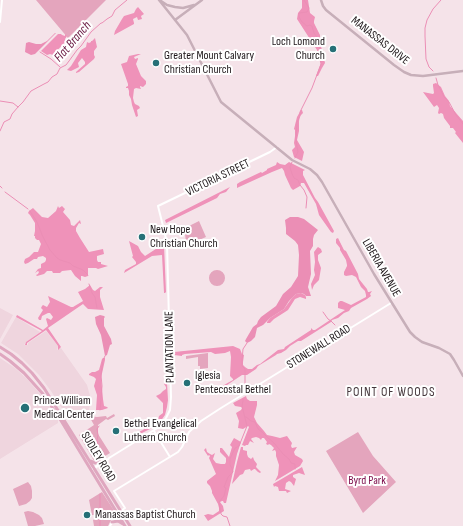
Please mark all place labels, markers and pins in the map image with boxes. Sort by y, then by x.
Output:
place label: Loch Lomond Church [272,35,325,63]
marker: Loch Lomond Church [328,44,338,54]
place label: Greater Mount Calvary Christian Church [164,49,254,77]
marker: Greater Mount Calvary Christian Church [151,58,161,68]
place label: New Hope Christian Church [150,223,218,251]
marker: New Hope Christian Church [137,232,147,242]
place label: Iglesia Pentecostal Bethel [195,369,271,397]
marker: Iglesia Pentecostal Bethel [182,378,192,388]
place label: Prince William Medical Center [34,394,94,422]
marker: Prince William Medical Center [19,402,31,414]
place label: Bethel Evangelical Luthern Church [124,417,197,445]
marker: Bethel Evangelical Luthern Church [111,426,121,436]
place label: Manassas Baptist Church [95,508,196,522]
marker: Manassas Baptist Church [82,510,92,520]

